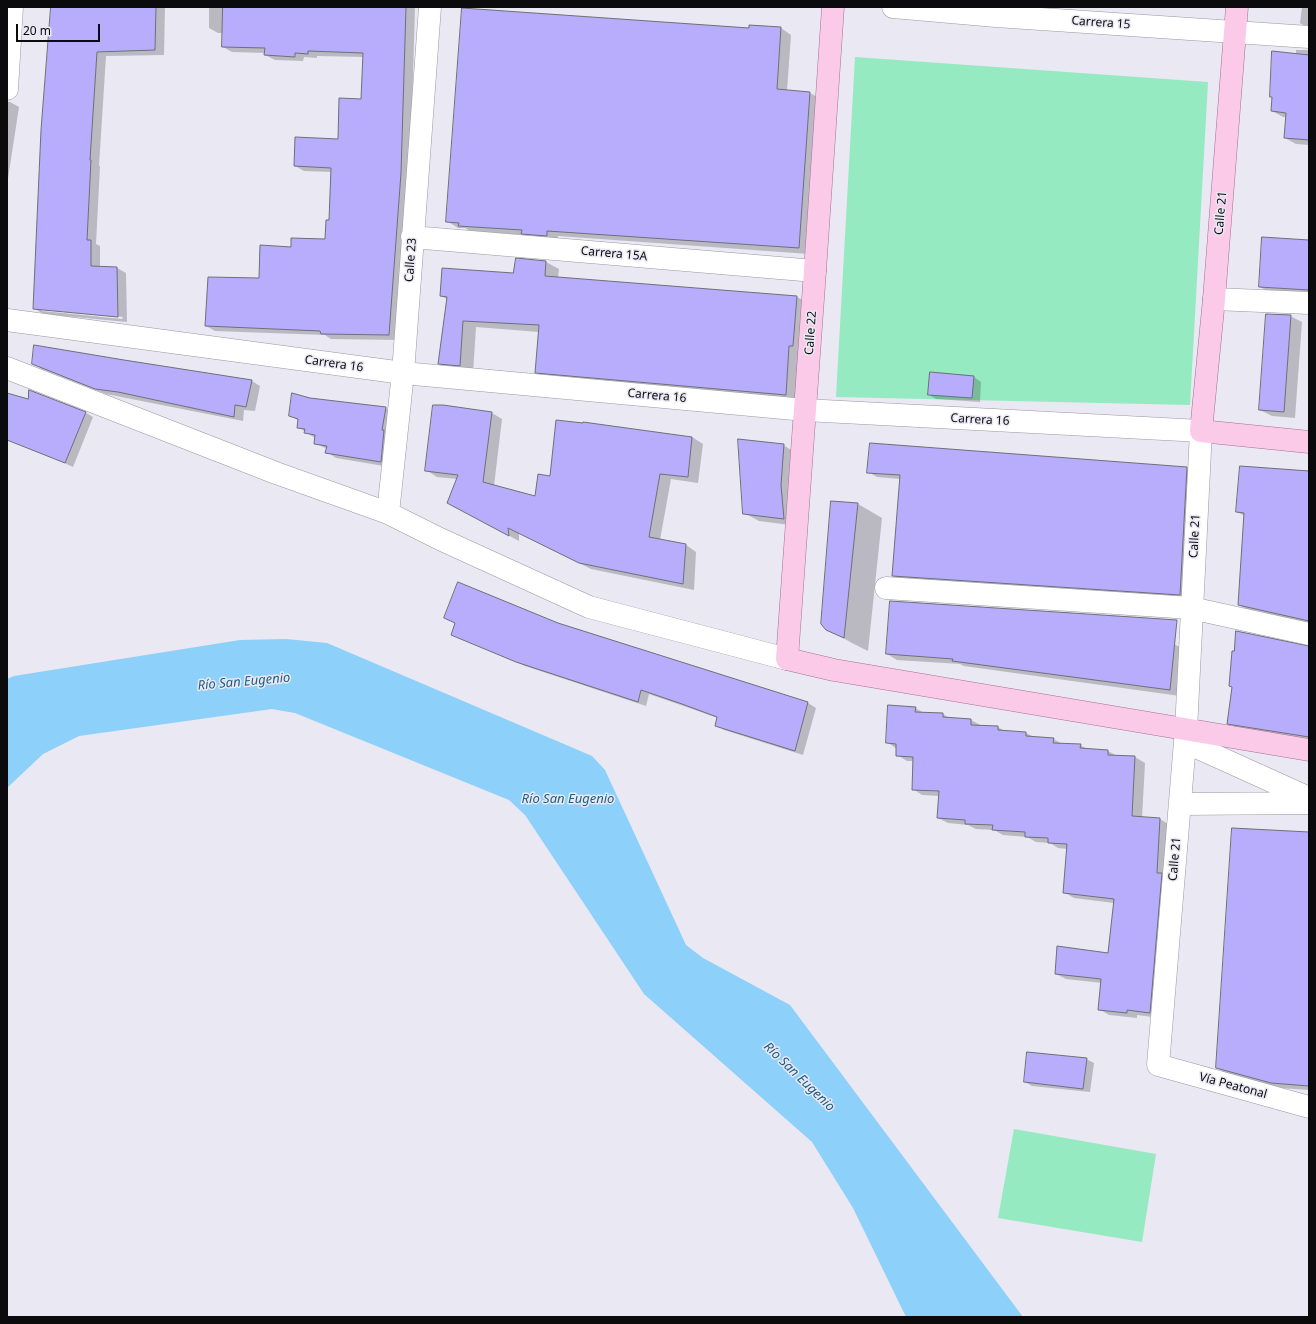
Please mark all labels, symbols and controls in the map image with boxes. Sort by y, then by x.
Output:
street label: Carrera 15 [1071,14,1131,32]
scale bar [18,16,102,42]
text: 20 m [23,22,51,39]
street label: Calle 21 [1212,190,1230,236]
street label: Calle 23 [402,237,420,283]
street label: Carrera 15A [580,244,648,264]
street label: Calle 22 [802,310,820,356]
street label: Carrera 16 [304,353,364,375]
street label: Carrera 16 [627,386,687,406]
street label: Carrera 16 [950,411,1010,429]
street label: Calle 21 [1187,514,1203,558]
water label: Río San Eugenio [197,670,291,694]
water label: Río San Eugenio [522,791,614,807]
street label: Calle 21 [1166,836,1184,882]
water label: Río San Eugenio [760,1039,838,1115]
street label: Vía Peatonal [1197,1070,1269,1102]

